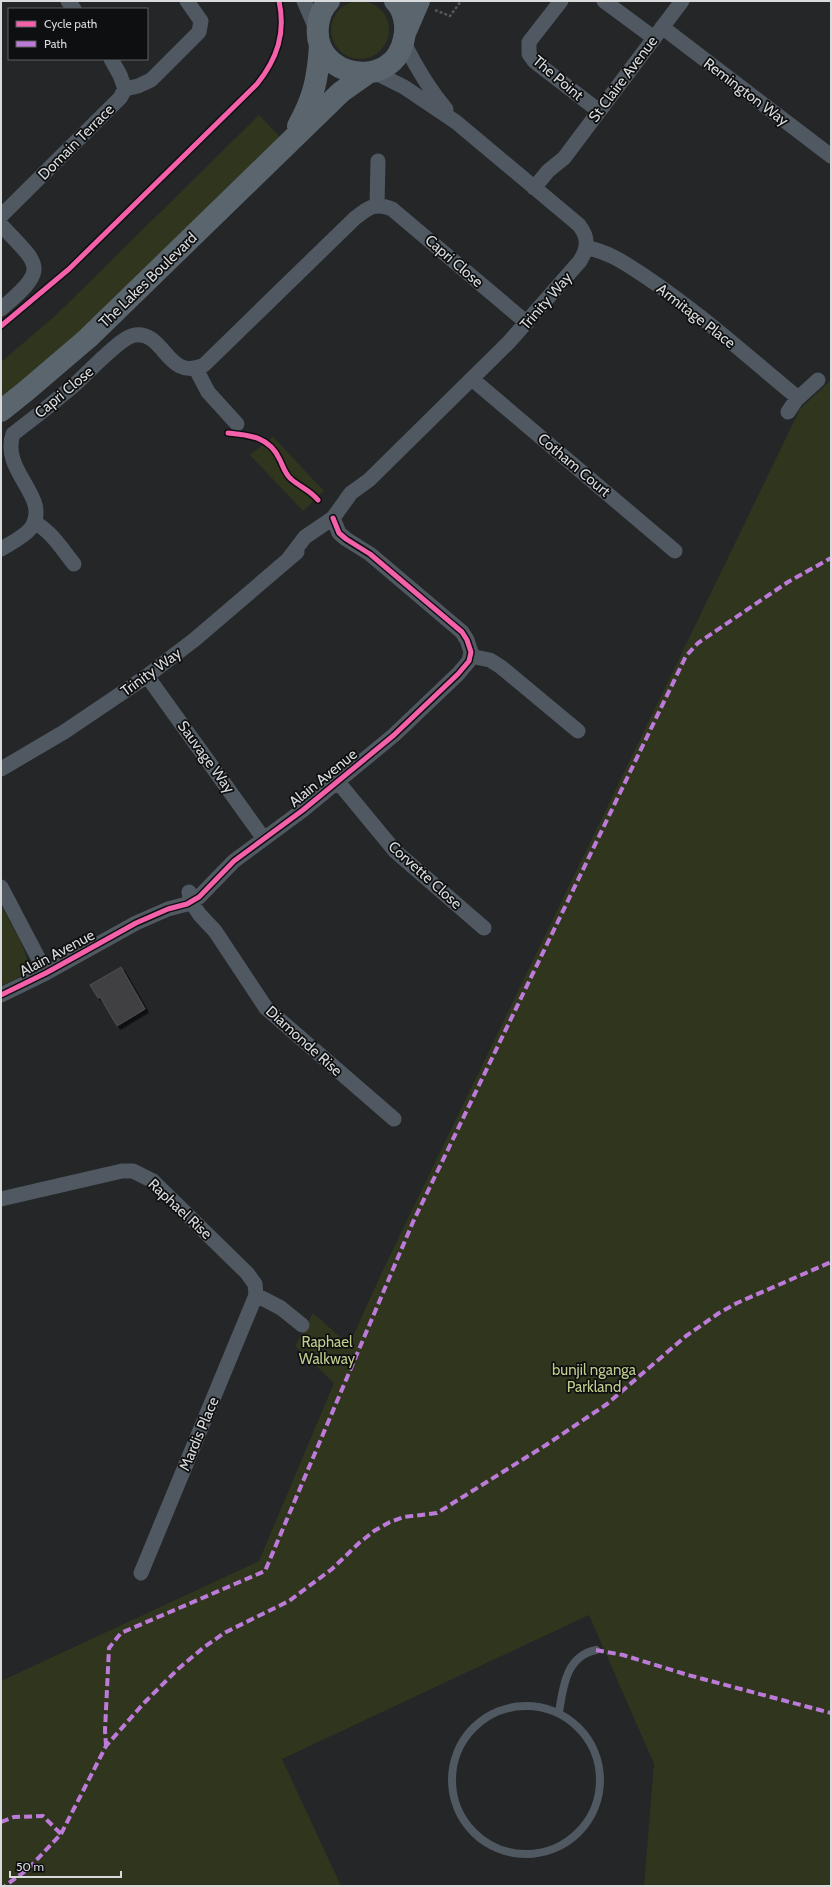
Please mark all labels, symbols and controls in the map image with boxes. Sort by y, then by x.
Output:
legend [8,8,148,60]
text: Cycle path [44,16,97,31]
street label: St Claire Avenue [585,32,661,126]
text: Path [44,36,67,51]
street label: The Point [529,52,587,104]
street label: Remington Way [700,54,792,130]
street label: Domain Terrace [34,100,118,184]
street label: The Lakes Boulevard [95,229,201,331]
street label: Capri Close [421,231,487,291]
street label: Trinity Way [516,268,576,333]
street label: Armitage Place [653,280,739,352]
street label: Capri Close [31,362,97,422]
street label: Cotham Court [534,429,614,501]
street label: Trinity Way [117,644,185,700]
street label: Sauvage Way [174,717,238,797]
street label: Alain Avenue [285,745,361,811]
street label: Corvette Close [384,837,466,913]
street label: Alain Avenue [16,926,98,980]
street label: Diamonde Rise [262,1002,346,1080]
street label: Raphael Rise [144,1175,216,1243]
park label: Raphael Walkway [299,1333,356,1368]
park label: bunjil nganga Parkland [552,1361,637,1396]
street label: Mardis Place [175,1394,223,1474]
scale bar [10,1853,121,1879]
text: 50 m [16,1859,44,1874]

